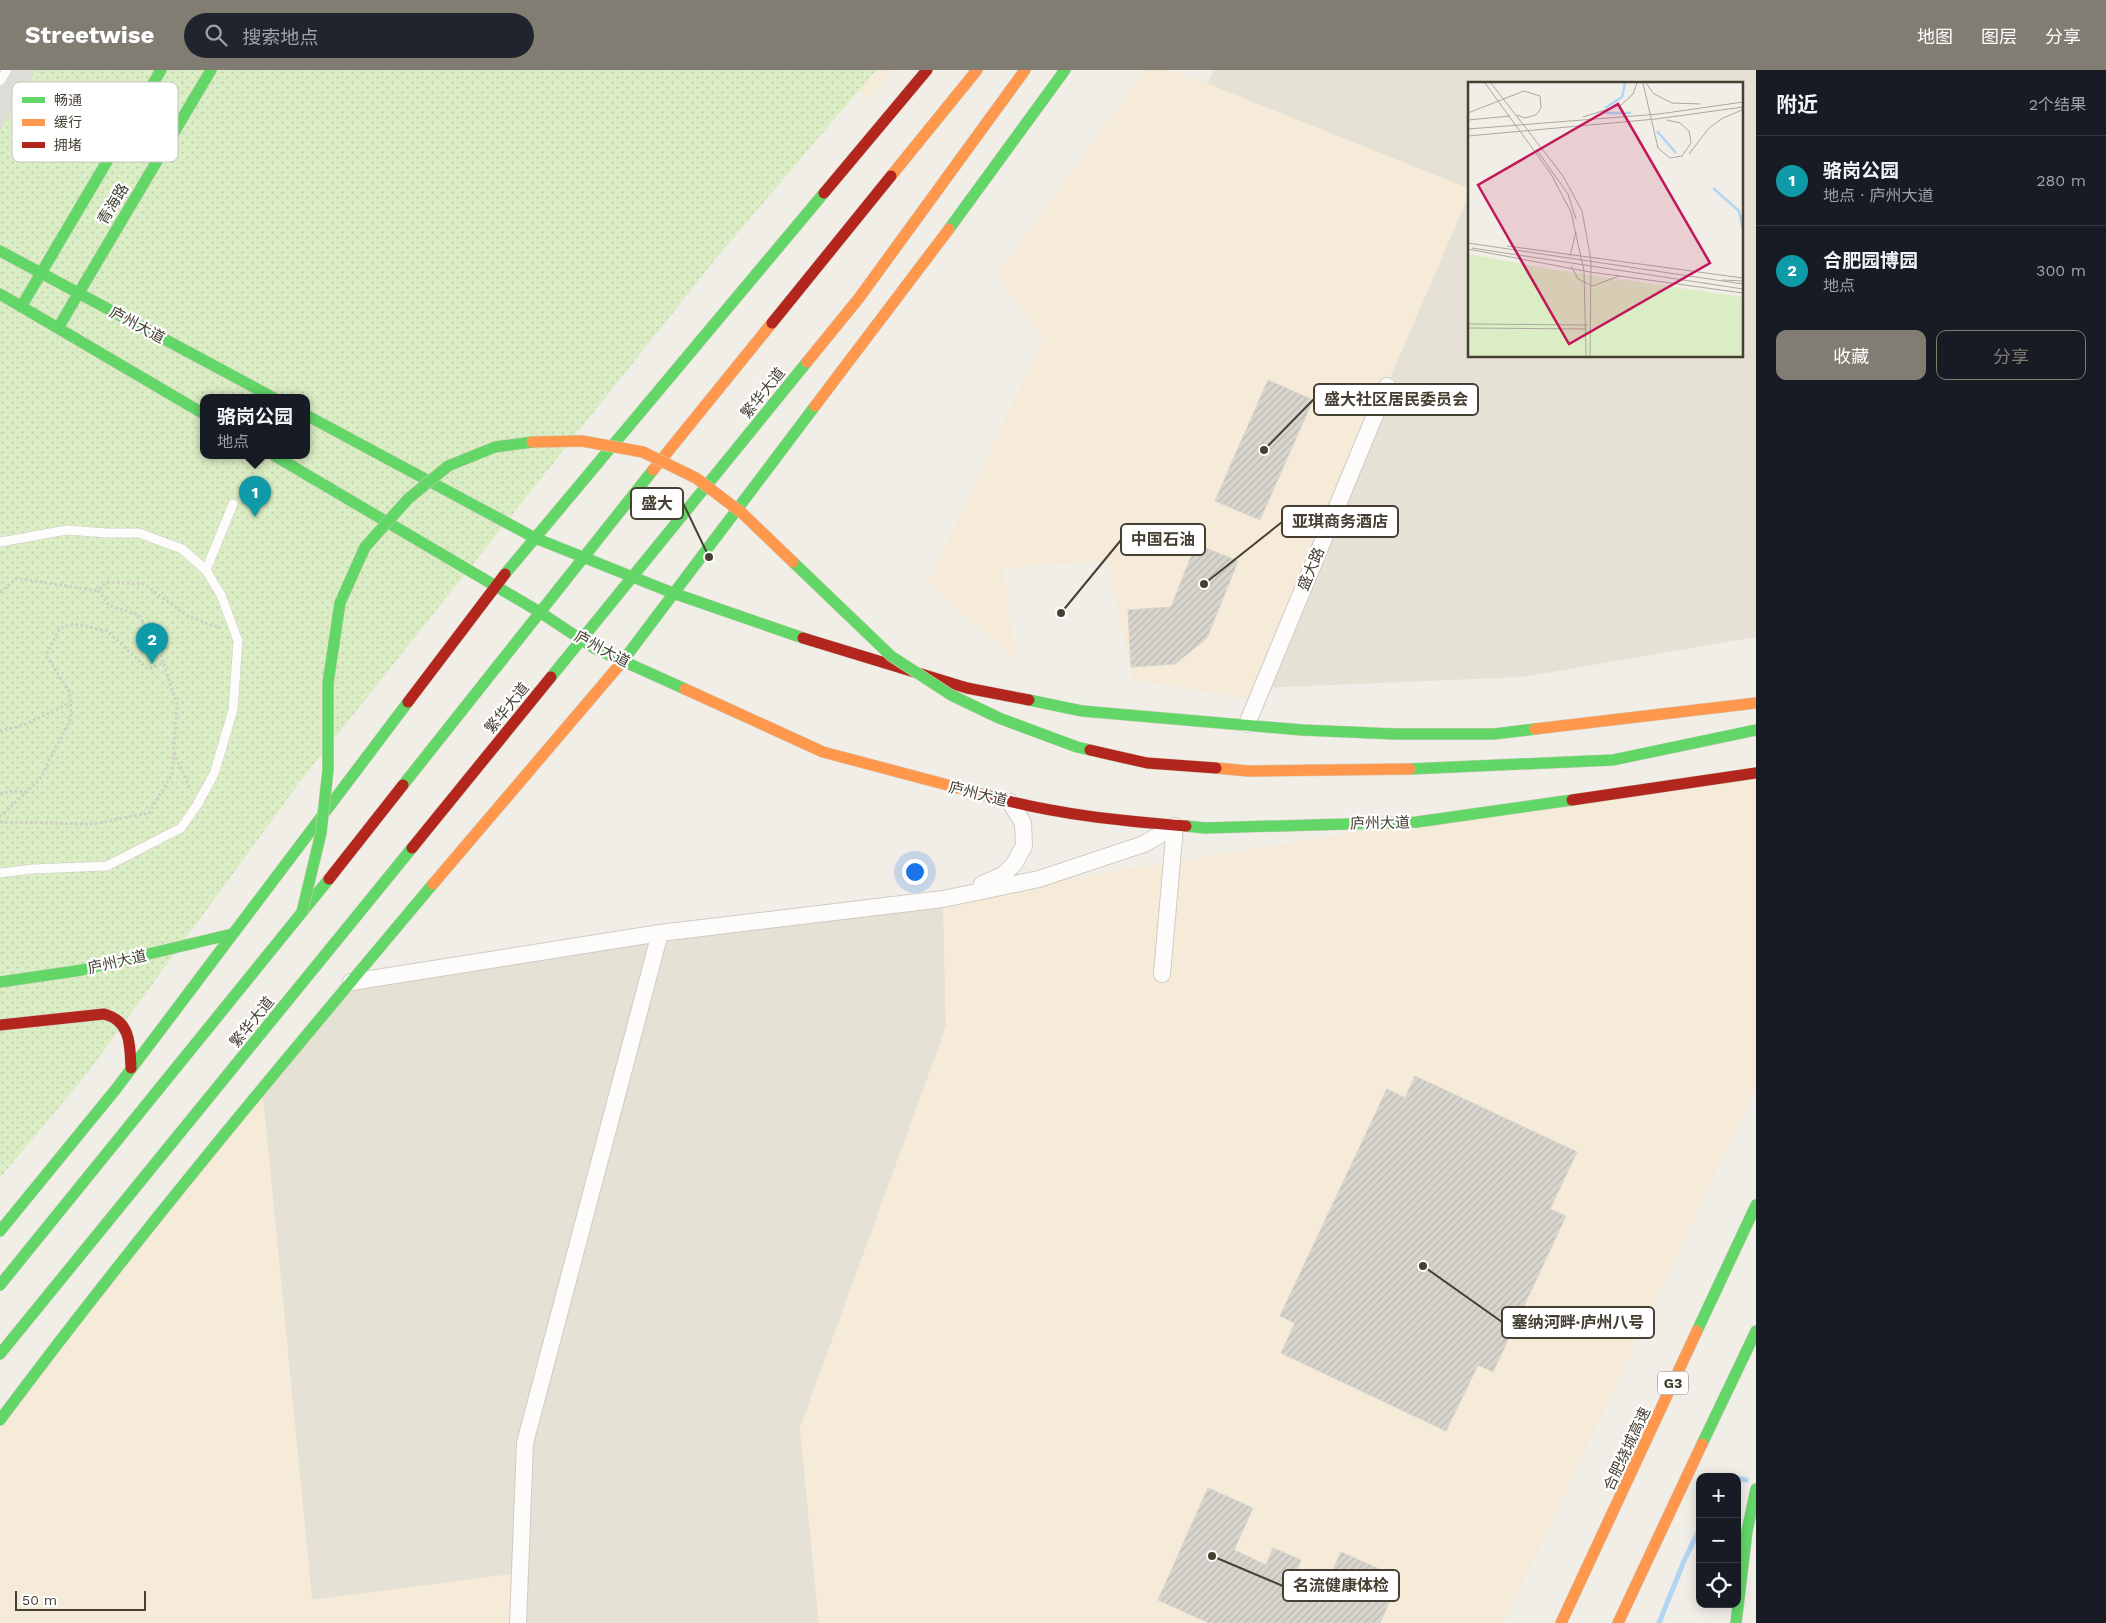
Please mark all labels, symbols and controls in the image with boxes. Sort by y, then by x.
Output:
search box [184,13,534,58]
text: Streetwise [25,21,154,49]
icon: search [202,21,230,49]
text: 搜索地点 [242,26,319,49]
text: 地图 [1917,26,1953,47]
text: 图层 [1981,26,2017,47]
text: 分享 [2045,26,2081,47]
legend [12,82,178,162]
inset map [1468,82,1744,358]
text: 畅通 [54,92,82,108]
text: 附近 [1776,92,1818,117]
text: 2个结果 [2029,95,2086,114]
text: 缓行 [54,114,82,130]
text: 拥堵 [54,137,82,153]
text: 骆岗公园 [1823,159,1899,182]
text: 1 [1789,171,1795,190]
text: 280 m [2036,171,2086,190]
street label: 青海路 [94,180,132,228]
text: 地点 · 庐州大道 [1823,186,1934,205]
text: 合肥园博园 [1823,249,1918,272]
text: 2 [1787,261,1797,280]
text: 300 m [2036,261,2086,280]
text: 地点 [1823,276,1855,295]
street label: 庐州大道 [106,303,168,347]
button: 收藏 [1776,330,1926,380]
button: 分享 [1936,330,2086,380]
street label: 繁华大道 [737,364,789,422]
callout: 盛大社区居民委员会 [1314,384,1478,415]
text: 盛大社区居民委员会 [1324,390,1468,409]
popup [200,394,310,459]
text: 骆岗公园 [217,405,293,428]
text: 地点 [217,432,249,451]
pin: 1 [239,476,271,517]
callout: 盛大 [631,488,683,519]
text: 盛大 [641,494,673,513]
callout: 亚琪商务酒店 [1282,506,1398,537]
text: 亚琪商务酒店 [1292,512,1388,531]
callout: 中国石油 [1121,524,1205,555]
text: 中国石油 [1131,530,1195,549]
street label: 盛大路 [1294,545,1328,593]
pin: 2 [136,623,168,664]
street label: 庐州大道 [571,627,633,671]
street label: 繁华大道 [481,679,533,737]
street label: 庐州大道 [947,778,1009,810]
street label: 庐州大道 [1350,813,1410,833]
your location [902,859,928,885]
street label: 庐州大道 [86,946,148,978]
street label: 繁华大道 [226,993,278,1051]
callout: 塞纳河畔·庐州八号 [1502,1307,1654,1338]
text: 塞纳河畔·庐州八号 [1512,1313,1644,1332]
road number: G3 [1658,1372,1688,1395]
street label: 合肥绕城高速 [1600,1404,1654,1494]
map controls [1696,1473,1741,1608]
button: + [1696,1473,1741,1518]
button: − [1696,1518,1741,1563]
button: locate [1696,1563,1741,1608]
callout: 名流健康体检 [1283,1570,1399,1601]
text: 名流健康体检 [1293,1576,1389,1595]
scale bar [15,1588,146,1611]
text: 50 m [22,1592,57,1608]

